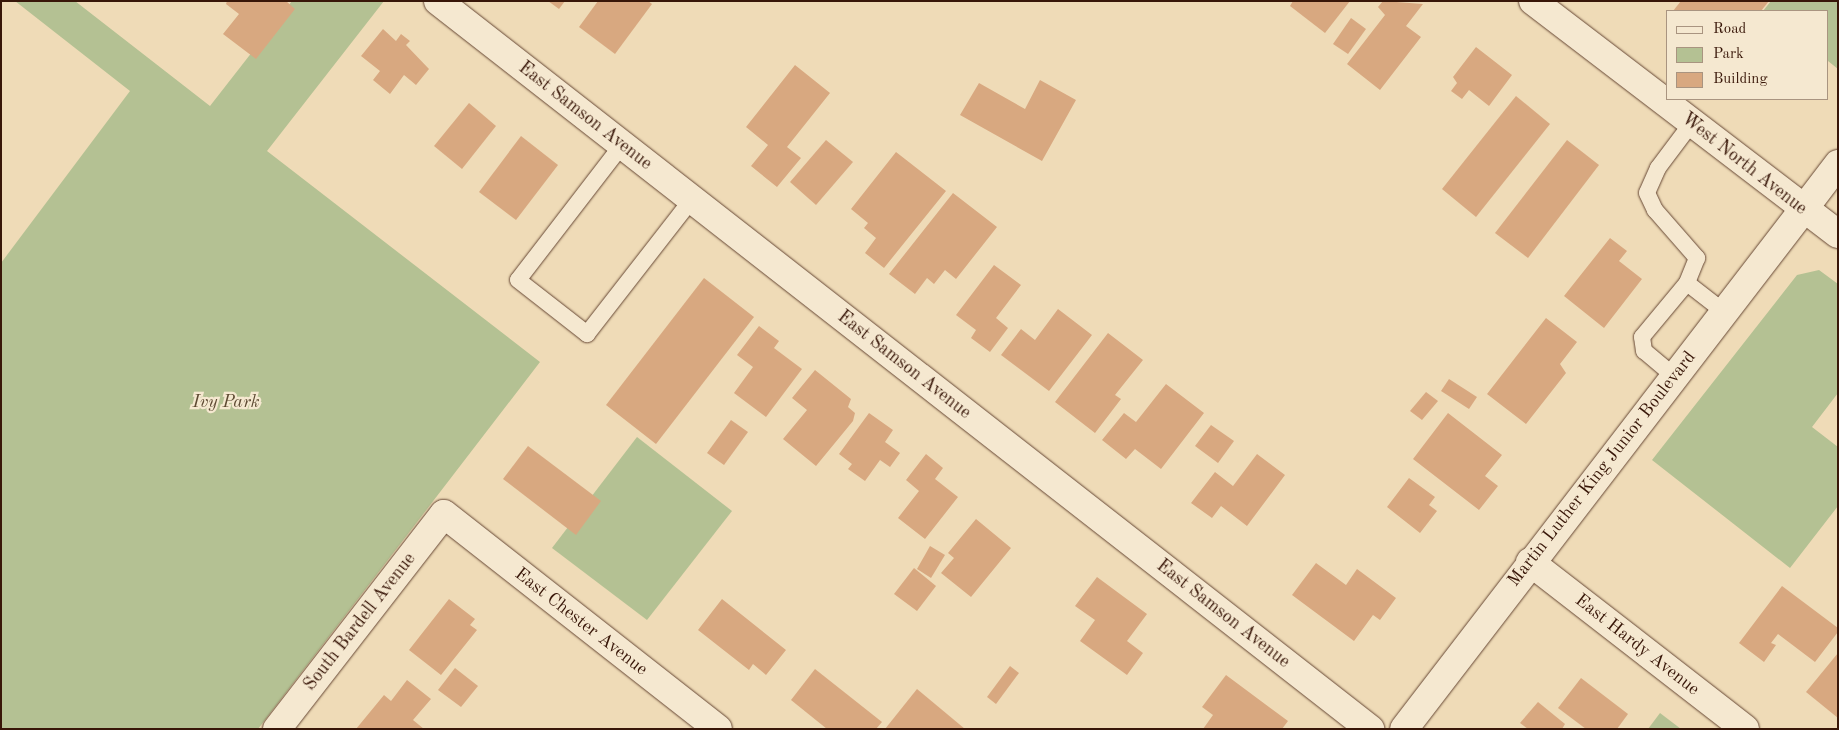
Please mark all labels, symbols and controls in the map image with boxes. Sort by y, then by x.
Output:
legend [1666,10,1829,100]
text: Road [1713,22,1746,37]
text: Park [1713,47,1744,62]
street label: East Samson Avenue [514,57,656,175]
text: Building [1713,72,1768,87]
street label: West North Avenue [1677,108,1811,220]
street label: East Samson Avenue [833,306,975,424]
street label: Martin Luther King Junior Boulevard [1503,347,1701,591]
park label: Ivy Park [192,391,260,413]
street label: South Bardell Avenue [299,549,421,695]
street label: East Samson Avenue [1152,555,1294,673]
street label: East Chester Avenue [510,563,652,681]
street label: East Hardy Avenue [1570,590,1704,700]

